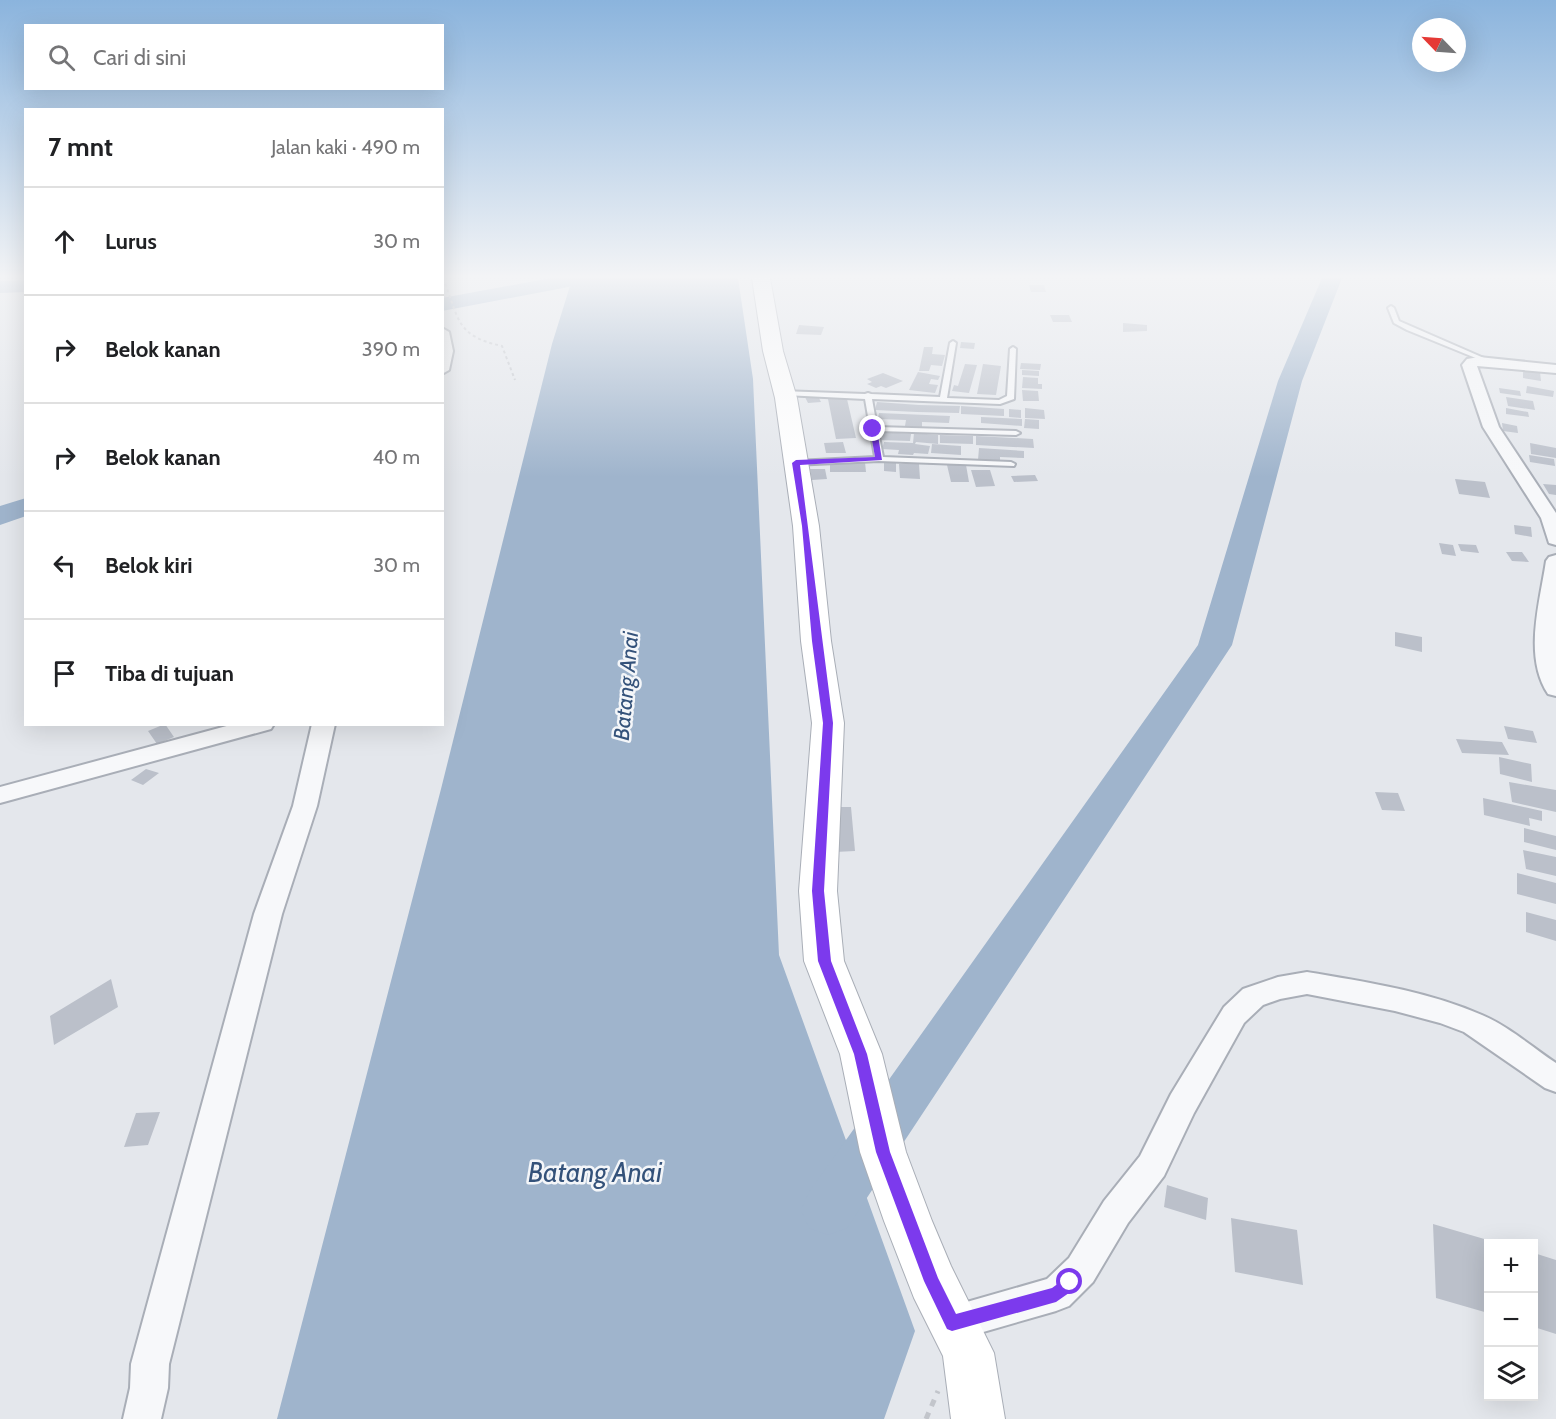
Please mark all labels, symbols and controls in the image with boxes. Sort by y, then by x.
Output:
north arrow [1412,18,1466,72]
search box [24,24,444,90]
icon: search [45,41,78,74]
text: Cari di sini [93,44,186,71]
text: 7 mnt [48,131,113,163]
text: Jalan kaki · 490 m [271,135,420,159]
icon: ahead [48,225,81,258]
text: Lurus [105,228,157,255]
text: 30 m [373,229,420,253]
icon: right [48,333,81,366]
text: Belok kanan [105,336,221,363]
text: 390 m [362,337,420,361]
route end [859,415,885,441]
icon: right [48,441,81,474]
text: Belok kanan [105,444,221,471]
text: 40 m [372,445,420,469]
icon: left [48,549,81,582]
text: Belok kiri [105,552,192,579]
text: 30 m [373,553,420,577]
water label: Batang Anai [608,630,644,742]
icon: arrive [48,657,81,690]
text: Tiba di tujuan [105,660,234,687]
water label: Batang Anai [528,1156,663,1189]
map controls [1484,1239,1538,1401]
button: + [1484,1239,1538,1293]
route start [1056,1268,1082,1294]
button: − [1484,1293,1538,1347]
button: layers [1484,1347,1538,1401]

